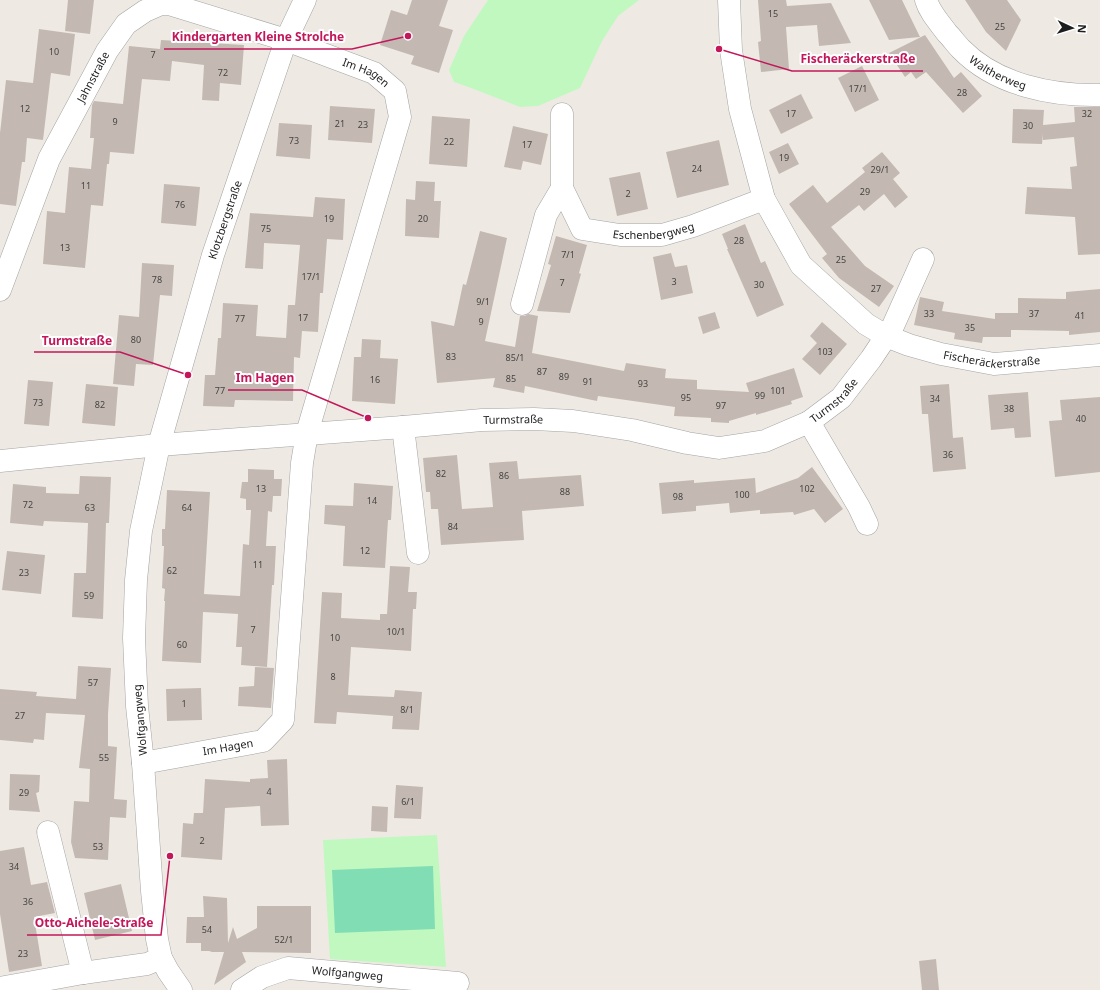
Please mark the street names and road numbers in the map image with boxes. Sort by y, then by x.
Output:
street label: Jahnstraße [72,49,112,106]
street label: Waltherweg [967,52,1028,93]
street label: Im Hagen [341,54,393,90]
street label: Klotzbergstraße [204,178,245,261]
street label: Eschenbergweg [612,218,696,242]
street label: Fischeräckerstraße [942,347,1041,371]
street label: Turmstraße [807,375,861,426]
street label: Turmstraße [483,411,544,427]
street label: Wolfgangweg [129,684,150,756]
street label: Im Hagen [202,735,254,758]
street label: Wolfgangweg [311,962,384,983]

